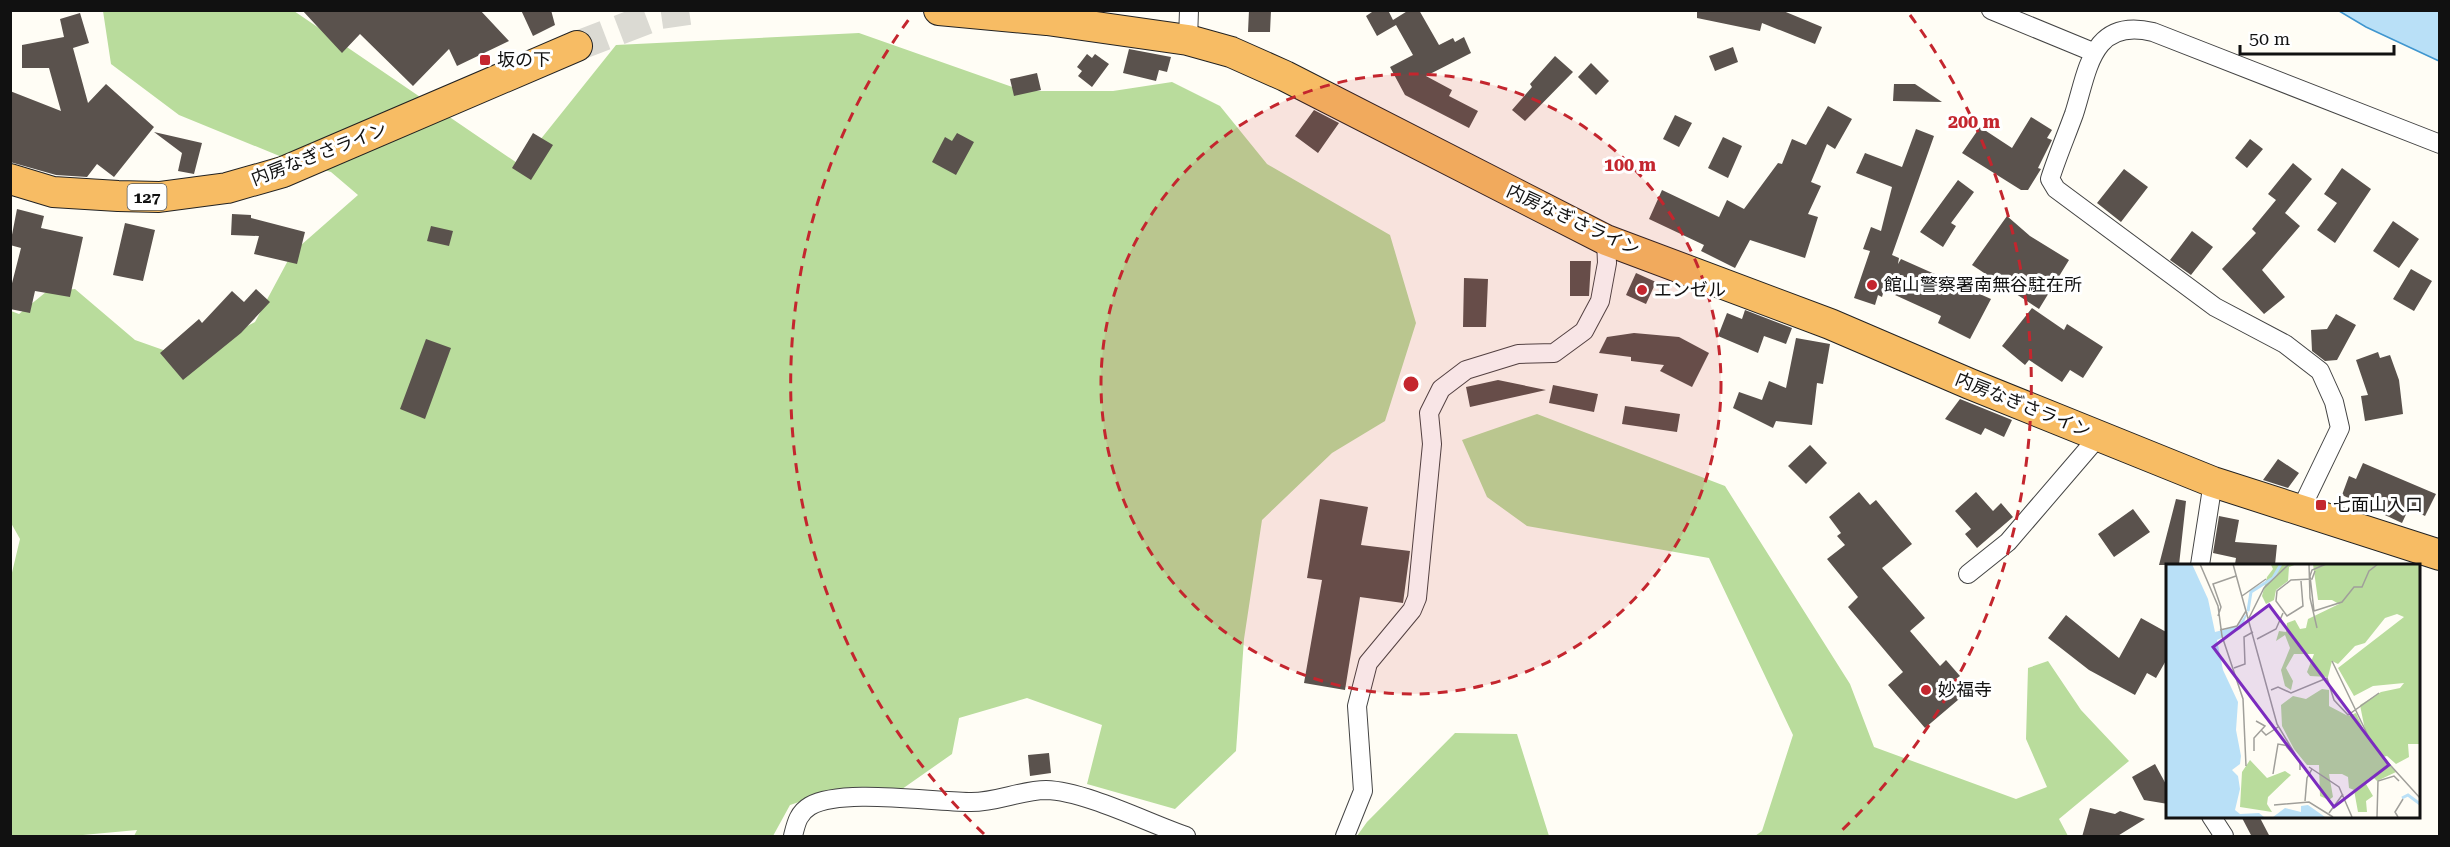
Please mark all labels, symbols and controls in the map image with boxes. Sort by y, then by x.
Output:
scale bar [2240,18,2394,56]
text: 50 m [2249,28,2290,49]
place label: 坂の下 [497,49,551,70]
marker: 坂の下 [478,53,492,67]
text: 200 m [1948,111,2001,132]
street label: 内房なぎさライン [248,118,390,189]
text: 100 m [1604,154,1657,175]
street label: 内房なぎさライン [1504,180,1643,259]
road number: 127 [128,184,166,210]
place label: 館山警察署南無谷駐在所 [1884,274,2082,295]
marker: 館山警察署南無谷駐在所 [1865,278,1879,292]
place label: エンゼル [1654,279,1726,300]
marker: エンゼル [1635,283,1649,297]
street label: 内房なぎさライン [1952,368,2094,441]
centre of rings [1401,374,1421,394]
place label: 七面山入口 [2333,494,2423,515]
marker: 七面山入口 [2314,498,2328,512]
inset map [2166,564,2420,817]
place label: 妙福寺 [1938,679,1992,700]
marker: 妙福寺 [1919,683,1933,697]

